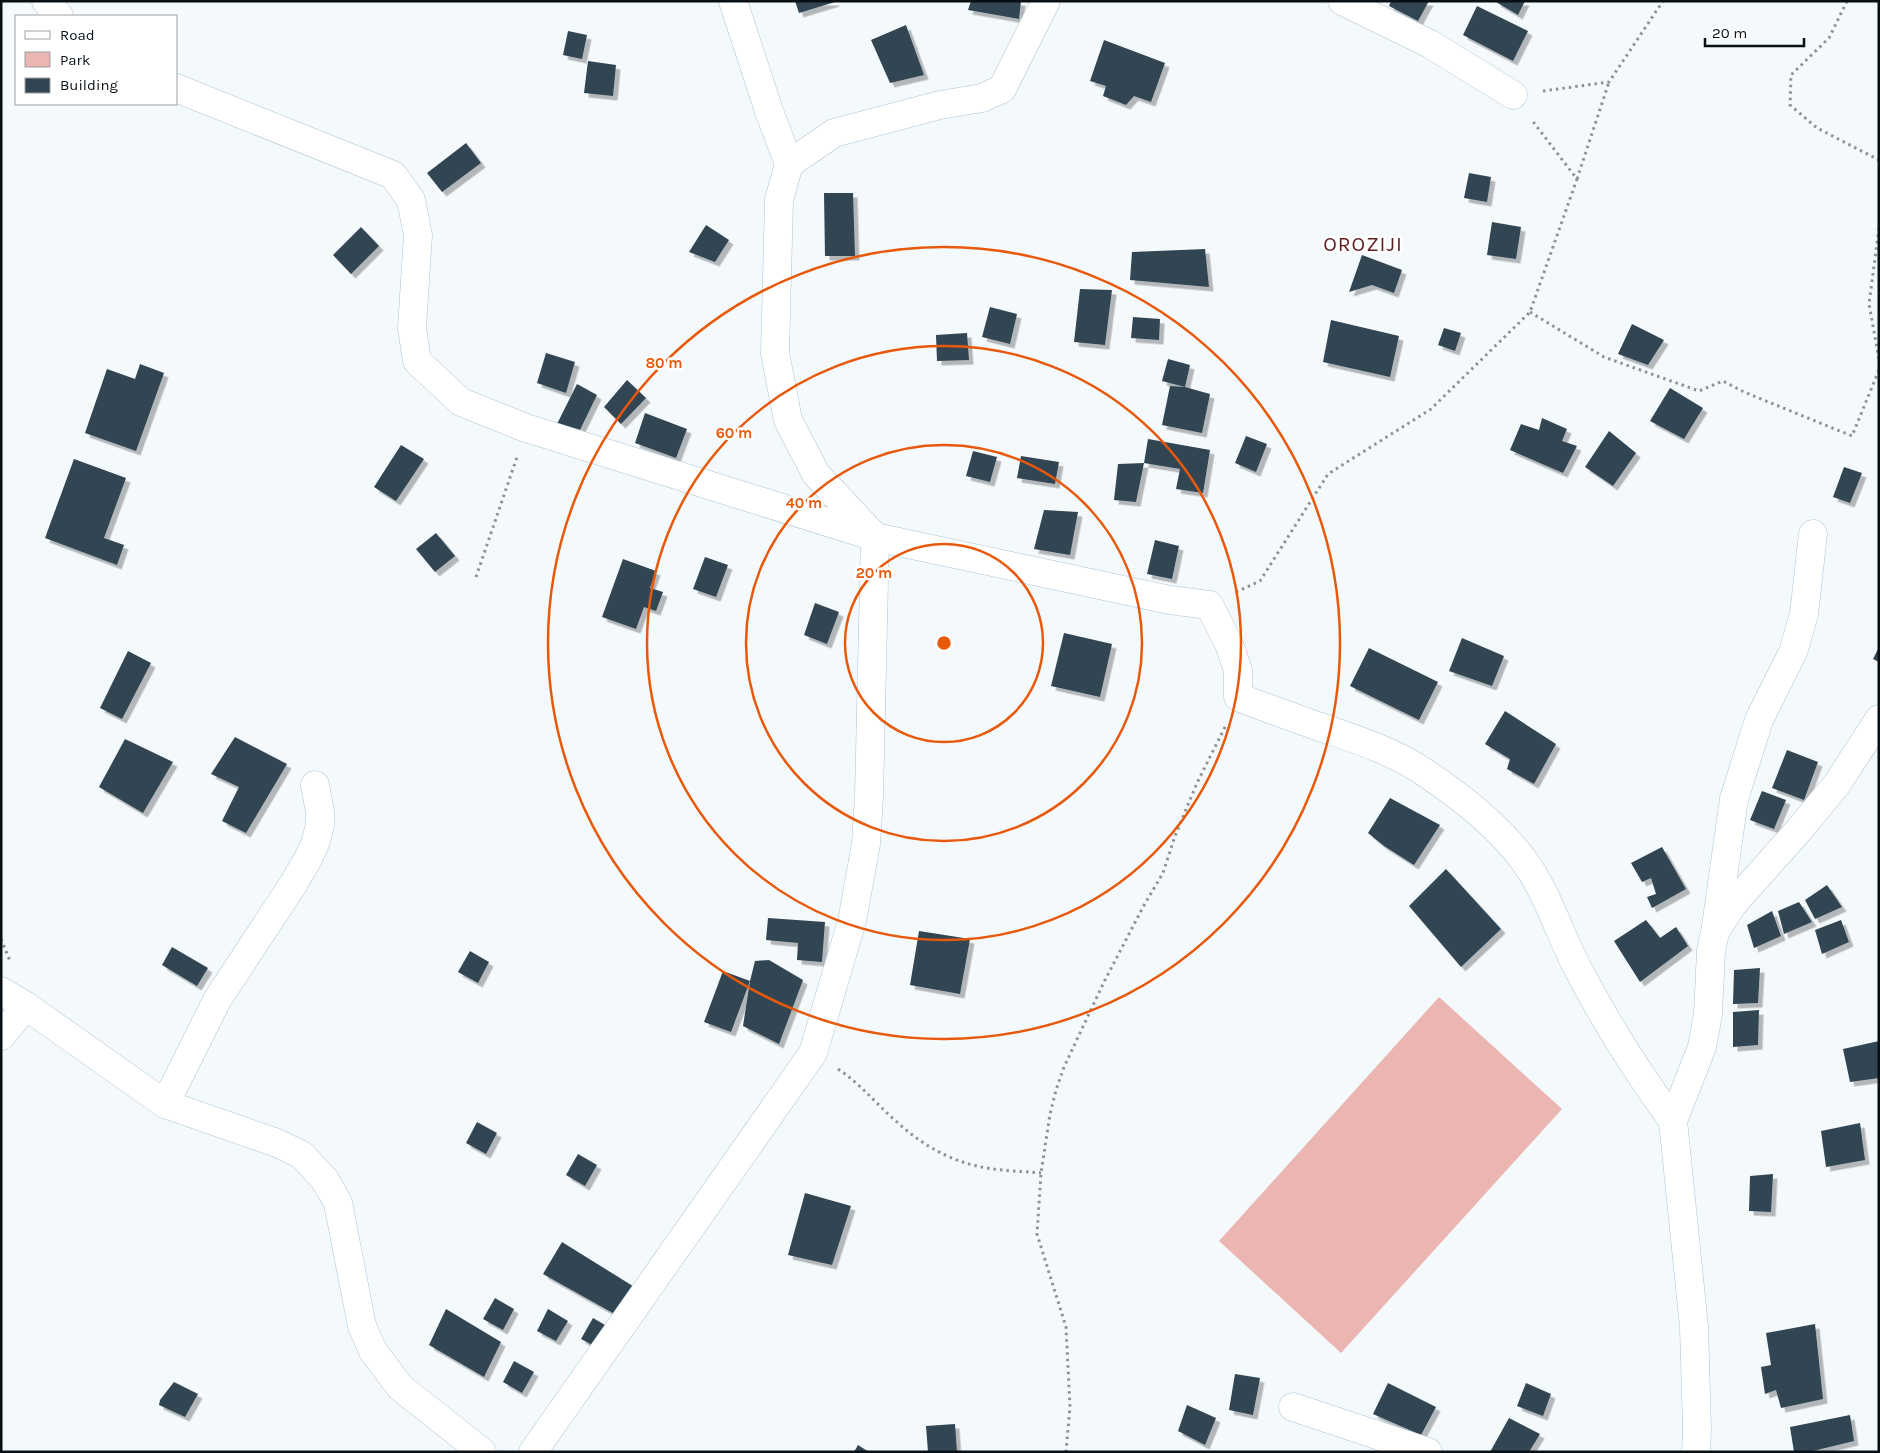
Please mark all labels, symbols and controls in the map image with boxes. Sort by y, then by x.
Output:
legend [15,15,178,105]
scale bar [1705,15,1804,47]
text: 20 m [1712,24,1747,42]
text: Road [60,26,95,44]
text: Park [60,51,90,69]
text: Building [60,76,118,94]
district label: OROZIJI [1323,232,1403,256]
text: 80 m [645,354,683,372]
text: 60 m [716,424,752,442]
text: 40 m [786,494,822,512]
text: 20 m [856,564,892,582]
centre of rings [935,634,953,652]

